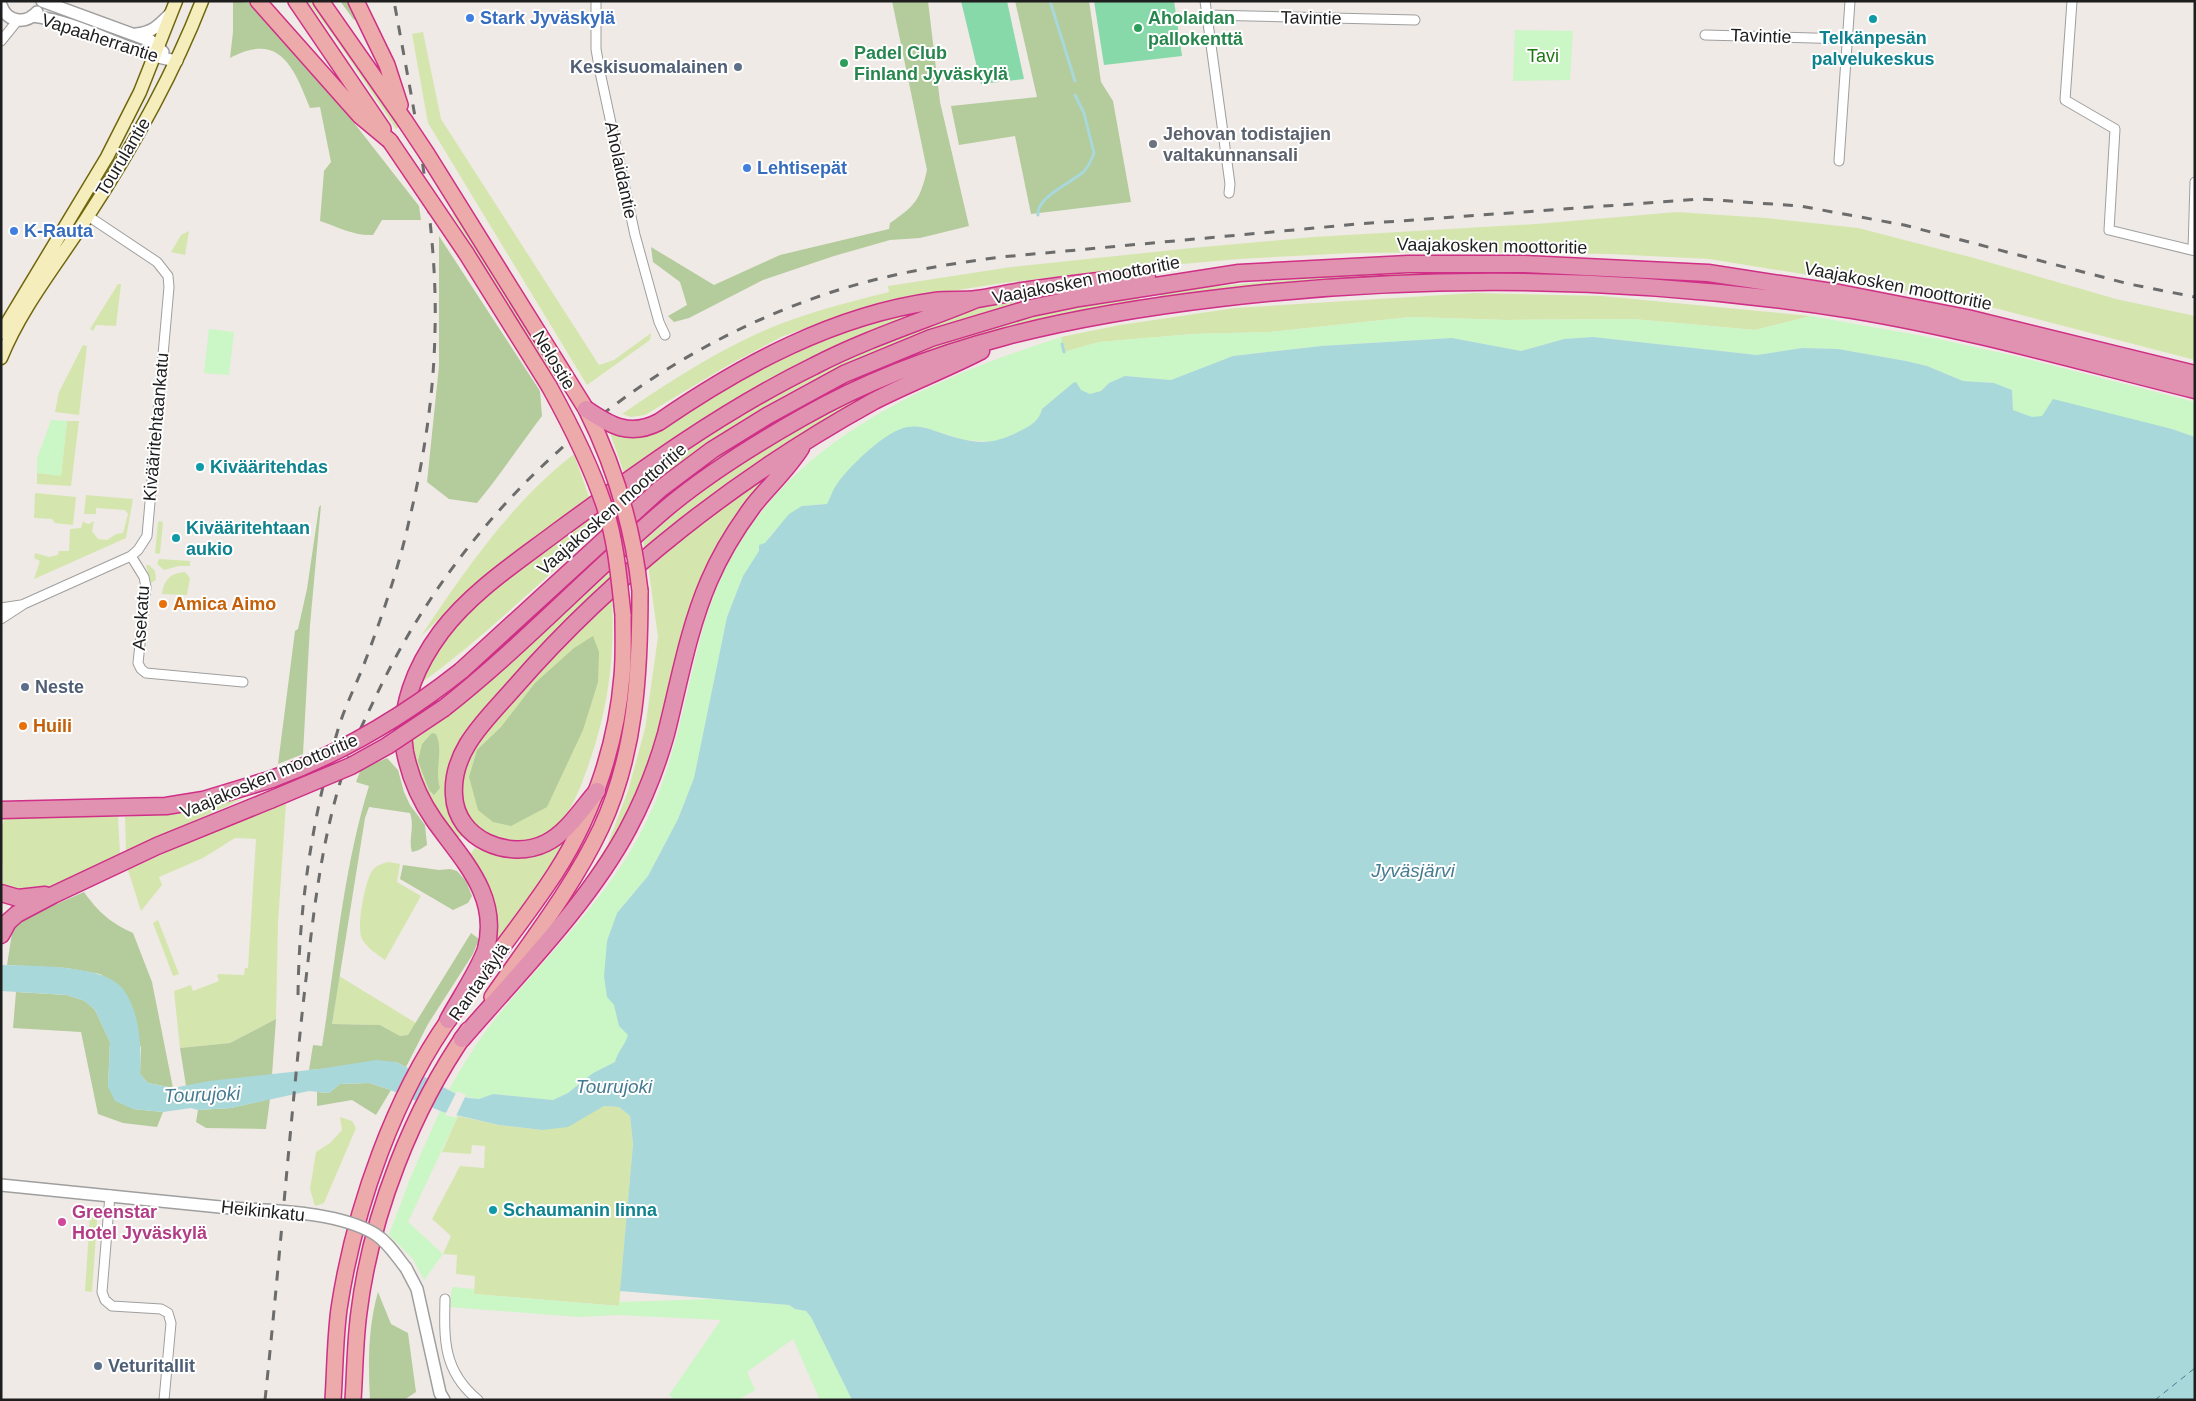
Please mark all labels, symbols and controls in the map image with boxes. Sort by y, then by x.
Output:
street label: Tavintie [1280,7,1342,29]
place label: Stark Jyväskylä [480,8,616,28]
place label: Aholaidan pallokenttä [1148,8,1244,49]
street label: Vapaaherrantie [39,10,161,66]
marker: Stark Jyväskylä [464,12,476,24]
marker: Telkänpesän palvelukeskus [1867,13,1879,25]
marker: Aholaidan pallokenttä [1132,22,1144,34]
street label: Tavintie [1730,25,1792,47]
place label: Telkänpesän palvelukeskus [1811,28,1935,69]
place label: Padel Club Finland Jyväskylä [854,43,1009,84]
park label: Tavi [1527,46,1559,66]
place label: Keskisuomalainen [570,57,728,77]
marker: Padel Club Finland Jyväskylä [838,57,850,69]
marker: Keskisuomalainen [732,61,744,73]
street label: Tourulantie [92,114,154,200]
street label: Aholaidantie [601,119,641,221]
place label: Jehovan todistajien valtakunnansali [1163,124,1331,165]
marker: Jehovan todistajien valtakunnansali [1147,138,1159,150]
place label: Lehtisepät [757,158,847,178]
marker: Lehtisepät [741,162,753,174]
place label: K-Rauta [24,221,94,241]
marker: K-Rauta [8,225,20,237]
street label: Vaajakosken moottoritie [1396,234,1588,258]
street label: Vaajakosken moottoritie [990,252,1182,308]
street label: Vaajakosken moottoritie [1802,258,1994,314]
street label: Nelostie [529,327,579,393]
street label: Kivääritehtaankatu [140,352,172,502]
street label: Vaajakosken moottoritie [533,439,691,579]
place label: Kivääritehdas [210,457,328,477]
marker: Kivääritehdas [194,461,206,473]
place label: Kivääritehtaan aukio [186,518,310,559]
marker: Kivääritehtaan aukio [170,532,182,544]
street label: Asekatu [129,585,153,651]
place label: Amica Aimo [173,594,276,614]
marker: Amica Aimo [157,598,169,610]
place label: Neste [35,677,84,697]
marker: Neste [19,681,31,693]
place label: Huili [33,716,72,736]
marker: Huili [17,720,29,732]
street label: Vaajakosken moottoritie [177,730,361,822]
water label: Jyväsjärvi [1370,860,1455,881]
street label: Rantaväylä [445,939,514,1025]
water label: Tourujoki [576,1076,653,1097]
water label: Tourujoki [163,1083,241,1106]
street label: Heikinkatu [220,1197,306,1225]
place label: Schaumanin linna [503,1200,658,1220]
place label: Greenstar Hotel Jyväskylä [72,1202,208,1243]
marker: Schaumanin linna [487,1204,499,1216]
marker: Greenstar Hotel Jyväskylä [56,1216,68,1228]
place label: Veturitallit [108,1356,195,1376]
marker: Veturitallit [92,1360,104,1372]

